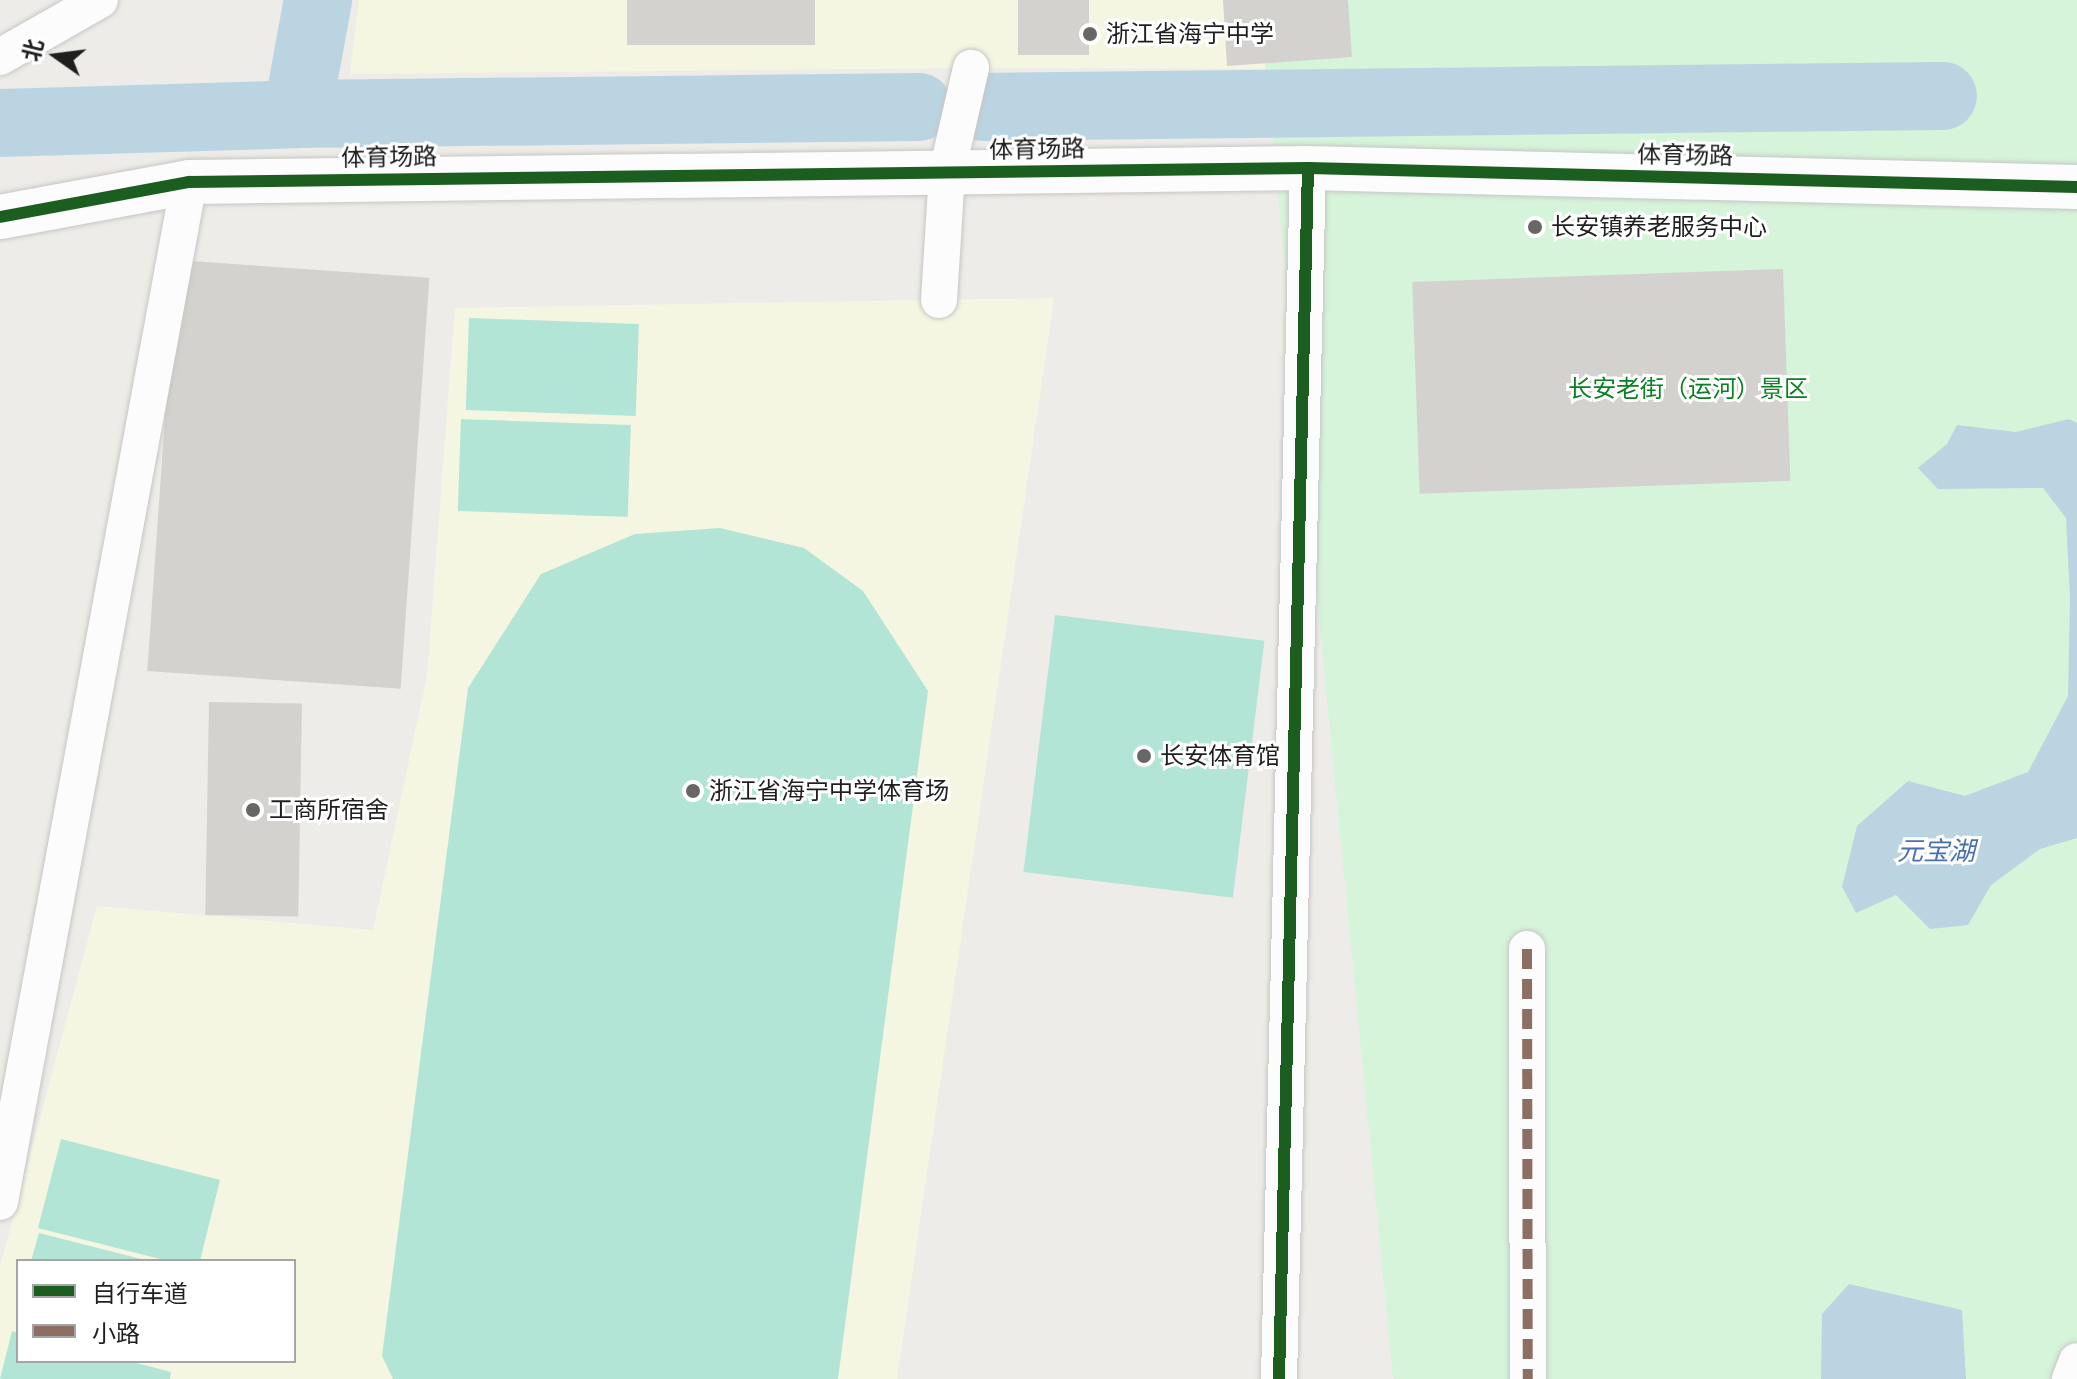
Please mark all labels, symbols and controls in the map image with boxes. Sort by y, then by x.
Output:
north arrow [16,16,96,96]
place label: 浙江省海宁中学 [1106,20,1274,48]
marker: 浙江省海宁中学 [1081,25,1099,43]
text: 北 [17,36,47,64]
street label: 体育场路 [989,134,1085,164]
street label: 体育场路 [1637,140,1733,170]
street label: 体育场路 [341,142,437,172]
place label: 长安镇养老服务中心 [1551,213,1767,241]
marker: 长安镇养老服务中心 [1526,218,1544,236]
park label: 长安老街（运河）景区 [1568,375,1808,403]
place label: 长安体育馆 [1160,742,1280,770]
marker: 长安体育馆 [1135,747,1153,765]
place label: 浙江省海宁中学体育场 [709,777,949,805]
marker: 浙江省海宁中学体育场 [684,782,702,800]
place label: 工商所宿舍 [269,796,389,824]
marker: 工商所宿舍 [244,801,262,819]
water label: 元宝湖 [1897,835,1975,867]
legend [16,1259,296,1363]
text: 自行车道 [92,1280,188,1307]
text: 小路 [92,1320,140,1347]

